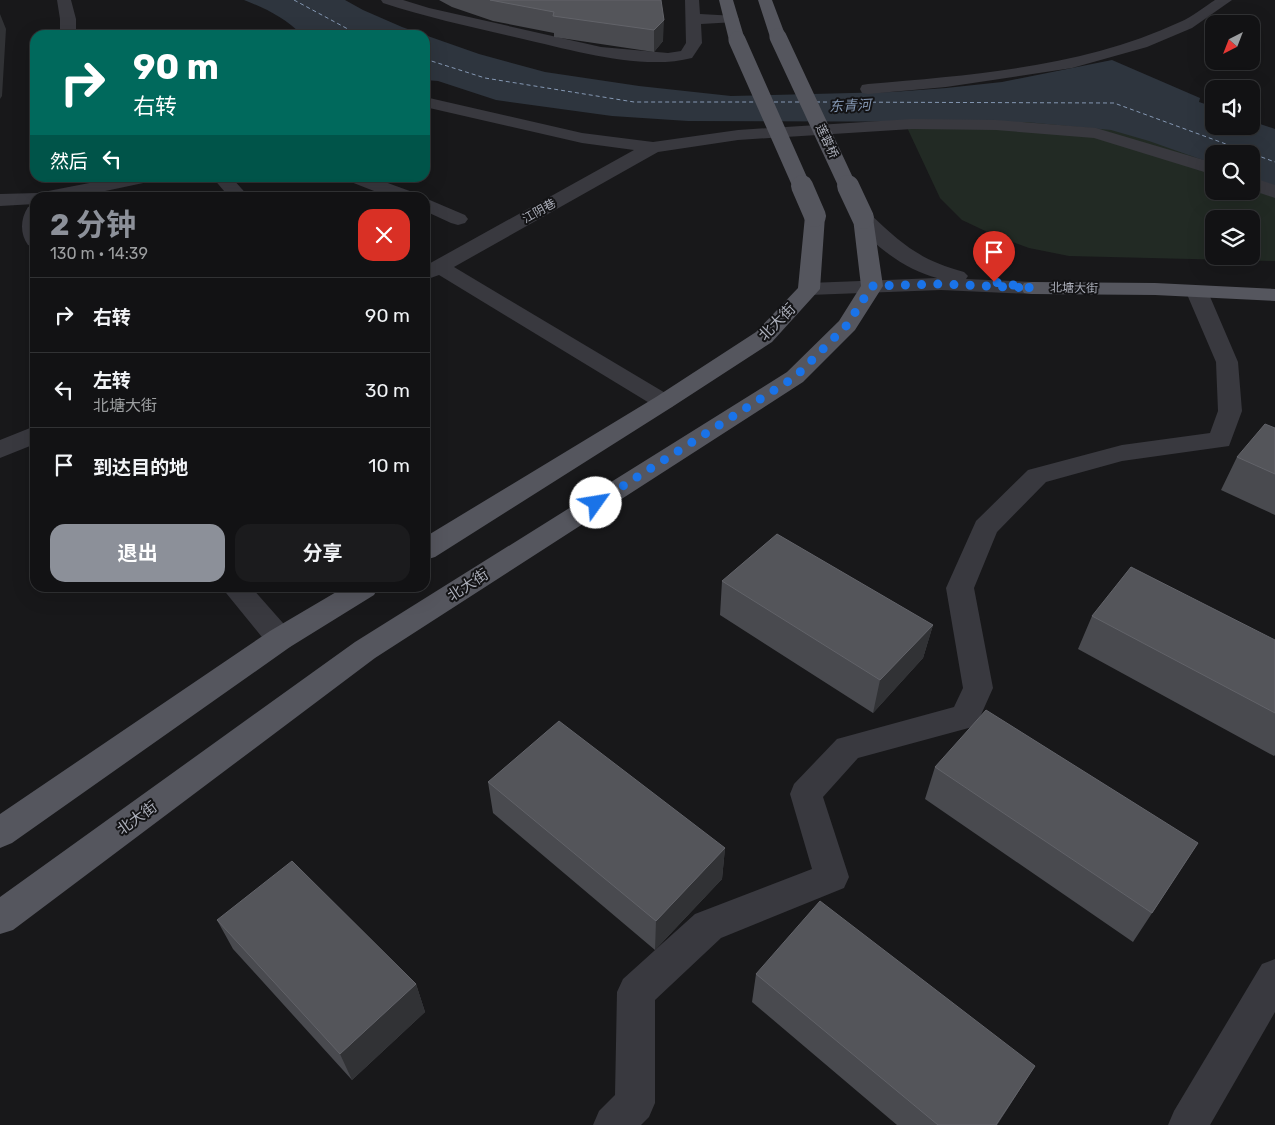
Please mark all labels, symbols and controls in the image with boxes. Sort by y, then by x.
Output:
north arrow [1205,15,1260,70]
map controls [1205,15,1260,265]
text: 90 m [133,46,219,88]
icon: right [50,50,115,115]
button: sound [1205,80,1260,135]
text: 右转 [133,93,177,120]
water label: 东青河 [829,96,874,116]
street label: 莲蓉桥 [813,122,841,160]
icon: left [98,145,126,173]
button: search [1205,145,1260,200]
text: 然后 [50,150,88,173]
street label: 江阴巷 [520,196,558,226]
text: 2 分钟 [50,207,136,243]
button: close [358,209,410,261]
button: layers [1205,210,1260,265]
pin [973,231,1015,282]
icon: arrive [980,238,1008,266]
text: 130 m · 14:39 [50,244,148,263]
street label: 北塘大街 [1050,281,1098,295]
street label: 北大街 [755,300,799,344]
icon: right [50,301,78,329]
text: 90 m [365,304,410,327]
text: 右转 [93,306,131,329]
text: 左转 [93,369,131,392]
icon: left [50,376,78,404]
text: 30 m [365,379,410,402]
text: 北塘大街 [93,396,157,415]
icon: arrive [50,451,78,479]
text: 10 m [368,454,410,477]
text: 到达目的地 [93,456,188,479]
position arrow [569,476,621,528]
button: 退出 [50,524,225,582]
button: 分享 [235,524,410,582]
street label: 北大街 [444,565,492,605]
street label: 北大街 [114,797,160,839]

